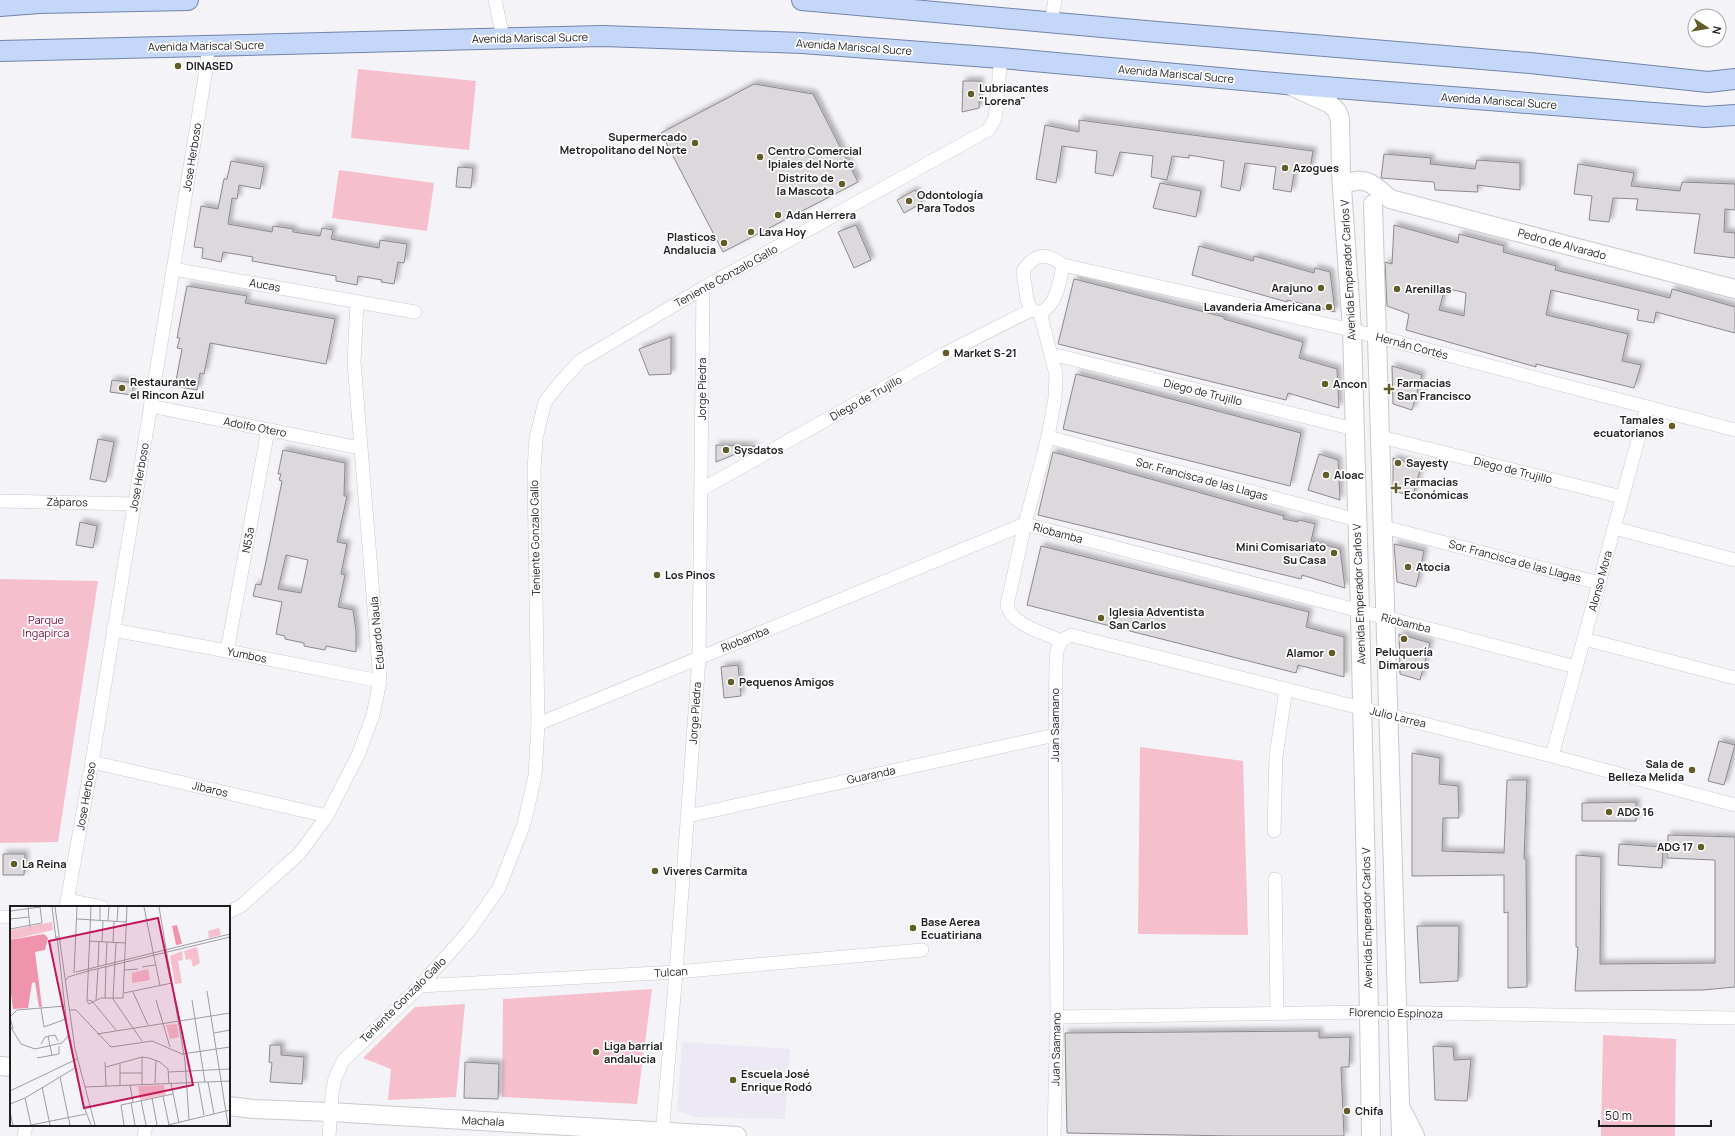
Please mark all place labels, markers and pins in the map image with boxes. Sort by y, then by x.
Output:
place label: DINASED [186,58,234,73]
marker: DINASED [173,61,183,71]
place label: Lubriacantes "Lorena" [979,80,1049,108]
marker: Lubriacantes "Lorena" [966,89,976,99]
place label: Supermercado Metropolitano del Norte [560,129,687,157]
marker: Supermercado Metropolitano del Norte [690,138,700,148]
place label: Centro Comercial Ipiales del Norte [768,143,862,171]
marker: Centro Comercial Ipiales del Norte [755,152,765,162]
place label: Azogues [1293,160,1339,175]
marker: Azogues [1280,163,1290,173]
place label: Distrito de la Mascota [777,170,834,198]
marker: Distrito de la Mascota [837,179,847,189]
place label: Odontología Para Todos [917,187,983,215]
marker: Odontología Para Todos [904,196,914,206]
place label: Adan Herrera [786,207,856,222]
marker: Adan Herrera [773,210,783,220]
place label: Lava Hoy [759,224,807,239]
marker: Lava Hoy [746,227,756,237]
place label: Plasticos Andalucia [663,229,716,257]
marker: Plasticos Andalucia [719,238,729,248]
place label: Arajuno [1271,280,1313,295]
place label: Arenillas [1405,281,1452,296]
marker: Arajuno [1316,283,1326,293]
marker: Arenillas [1392,284,1402,294]
place label: Lavanderia Americana [1204,299,1321,314]
marker: Lavanderia Americana [1324,302,1334,312]
place label: Market S-21 [954,345,1017,360]
marker: Market S-21 [941,348,951,358]
place label: Restaurante el Rincon Azul [130,374,204,402]
place label: Farmacias San Francisco [1397,375,1471,403]
place label: Ancon [1333,376,1367,391]
marker: Ancon [1320,379,1330,389]
marker: Restaurante el Rincon Azul [117,383,127,393]
marker: Farmacias San Francisco [1384,384,1394,394]
place label: Tamales ecuatorianos [1593,412,1664,440]
marker: Tamales ecuatorianos [1667,421,1677,431]
place label: Sysdatos [734,442,783,457]
marker: Sysdatos [721,445,731,455]
place label: Sayesty [1406,455,1449,470]
marker: Sayesty [1393,458,1403,468]
place label: Aloac [1334,467,1364,482]
marker: Aloac [1321,470,1331,480]
place label: Farmacias Económicas [1404,474,1469,502]
marker: Farmacias Económicas [1391,483,1401,493]
place label: Mini Comisariato Su Casa [1236,539,1326,567]
marker: Mini Comisariato Su Casa [1329,548,1339,558]
place label: Atocia [1416,559,1450,574]
marker: Atocia [1403,562,1413,572]
place label: Los Pinos [665,567,715,582]
marker: Los Pinos [652,570,662,580]
place label: Iglesia Adventista San Carlos [1109,604,1204,632]
marker: Iglesia Adventista San Carlos [1096,613,1106,623]
marker: Peluquería Dimarous [1399,634,1409,644]
place label: Peluquería Dimarous [1375,644,1433,672]
place label: Alamor [1286,645,1325,660]
marker: Alamor [1327,648,1337,658]
place label: Pequenos Amigos [739,674,834,689]
marker: Pequenos Amigos [726,677,736,687]
place label: Sala de Belleza Melida [1608,756,1684,784]
marker: Sala de Belleza Melida [1687,765,1697,775]
place label: ADG 16 [1617,804,1654,819]
marker: ADG 16 [1604,807,1614,817]
place label: ADG 17 [1657,839,1693,854]
marker: ADG 17 [1696,842,1706,852]
place label: La Reina [22,856,67,871]
marker: La Reina [9,859,19,869]
place label: Viveres Carmita [663,863,747,878]
marker: Viveres Carmita [650,866,660,876]
place label: Base Aerea Ecuatiriana [921,914,982,942]
marker: Base Aerea Ecuatiriana [908,923,918,933]
place label: Liga barrial andalucia [604,1038,663,1066]
marker: Liga barrial andalucia [591,1047,601,1057]
place label: Escuela José Enrique Rodó [741,1066,812,1094]
marker: Escuela José Enrique Rodó [728,1075,738,1085]
place label: Chifa [1355,1103,1383,1118]
marker: Chifa [1342,1106,1352,1116]

